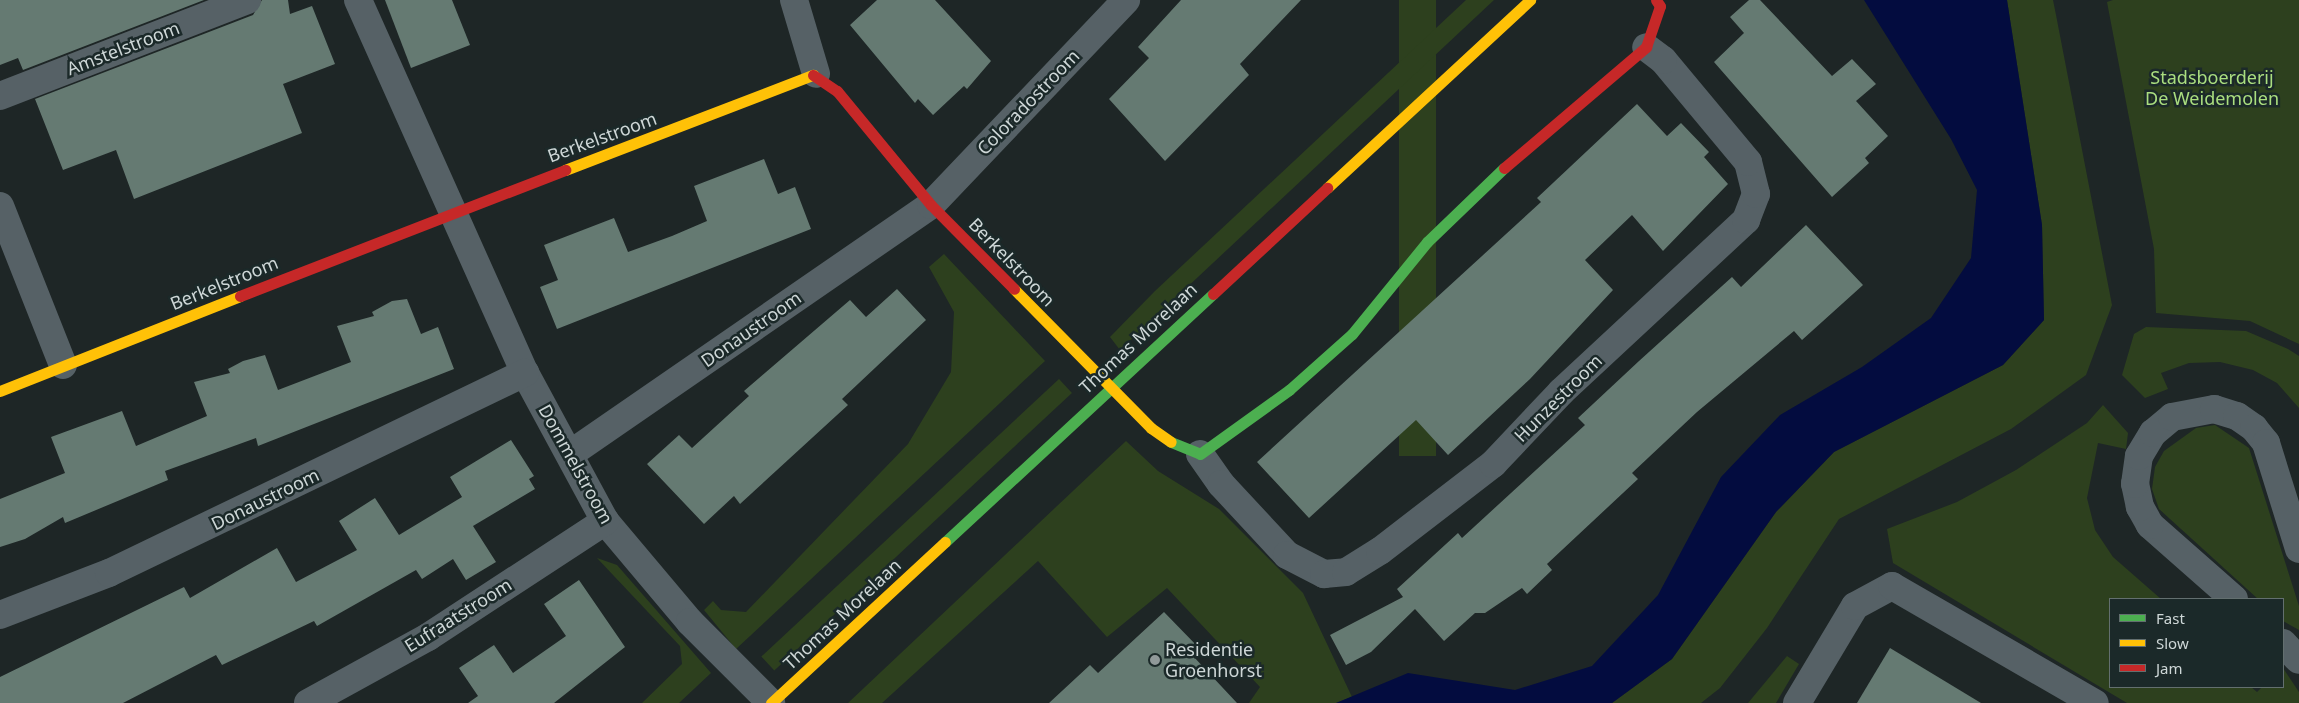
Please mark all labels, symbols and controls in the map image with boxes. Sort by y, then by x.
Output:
street label: Amstelstroom [64,17,182,79]
street label: Coloradostroom [972,45,1084,159]
park label: Stadsboerderij De Weidemolen [2145,67,2279,110]
street label: Berkelstroom [545,107,659,167]
street label: Berkelstroom [964,213,1060,311]
street label: Berkelstroom [167,252,281,314]
street label: Thomas Morelaan [1075,278,1201,398]
street label: Donaustroom [697,287,805,371]
street label: Hunzestroom [1510,350,1606,446]
street label: Dommelstroom [534,400,618,528]
street label: Donaustroom [208,464,322,534]
street label: Thomas Morelaan [779,554,905,674]
street label: Eufraatstroom [401,574,515,656]
legend [2109,598,2284,688]
text: Fast [2156,608,2185,628]
text: Slow [2156,633,2189,653]
place label: Residentie Groenhorst [1165,639,1262,682]
marker: Residentie Groenhorst [1149,654,1161,666]
text: Jam [2156,658,2183,678]

